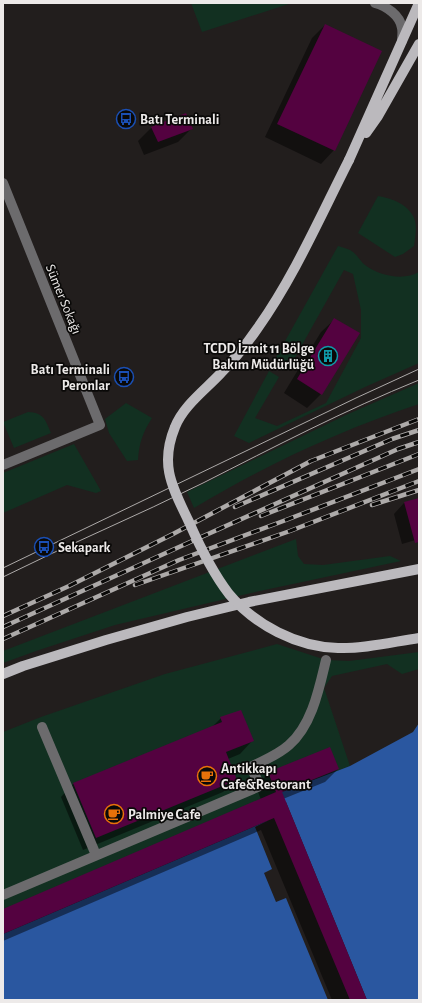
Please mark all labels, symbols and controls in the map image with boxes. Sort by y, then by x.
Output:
bus stop icon: Batı Terminali [115,108,137,130]
place label: Batı Terminali [140,113,219,127]
street label: Sümer Sokağı [43,262,83,336]
place label: TCDD İzmit 11 Bölge Bakım Müdürlüğü [204,340,315,372]
building icon: TCDD İzmit 11 Bölge Bakım Müdürlüğü [317,345,339,367]
place label: Batı Terminali Peronlar [31,363,110,393]
bus stop icon: Batı Terminali Peronlar [113,366,135,388]
bus stop icon: Sekapark [33,536,55,558]
place label: Sekapark [58,541,110,555]
place label: Antikkapı Cafe&Restorant [221,762,311,792]
cafe icon: Antikkapı Cafe&Restorant [196,765,218,787]
cafe icon: Palmiye Cafe [103,803,125,825]
place label: Palmiye Cafe [128,808,201,822]

